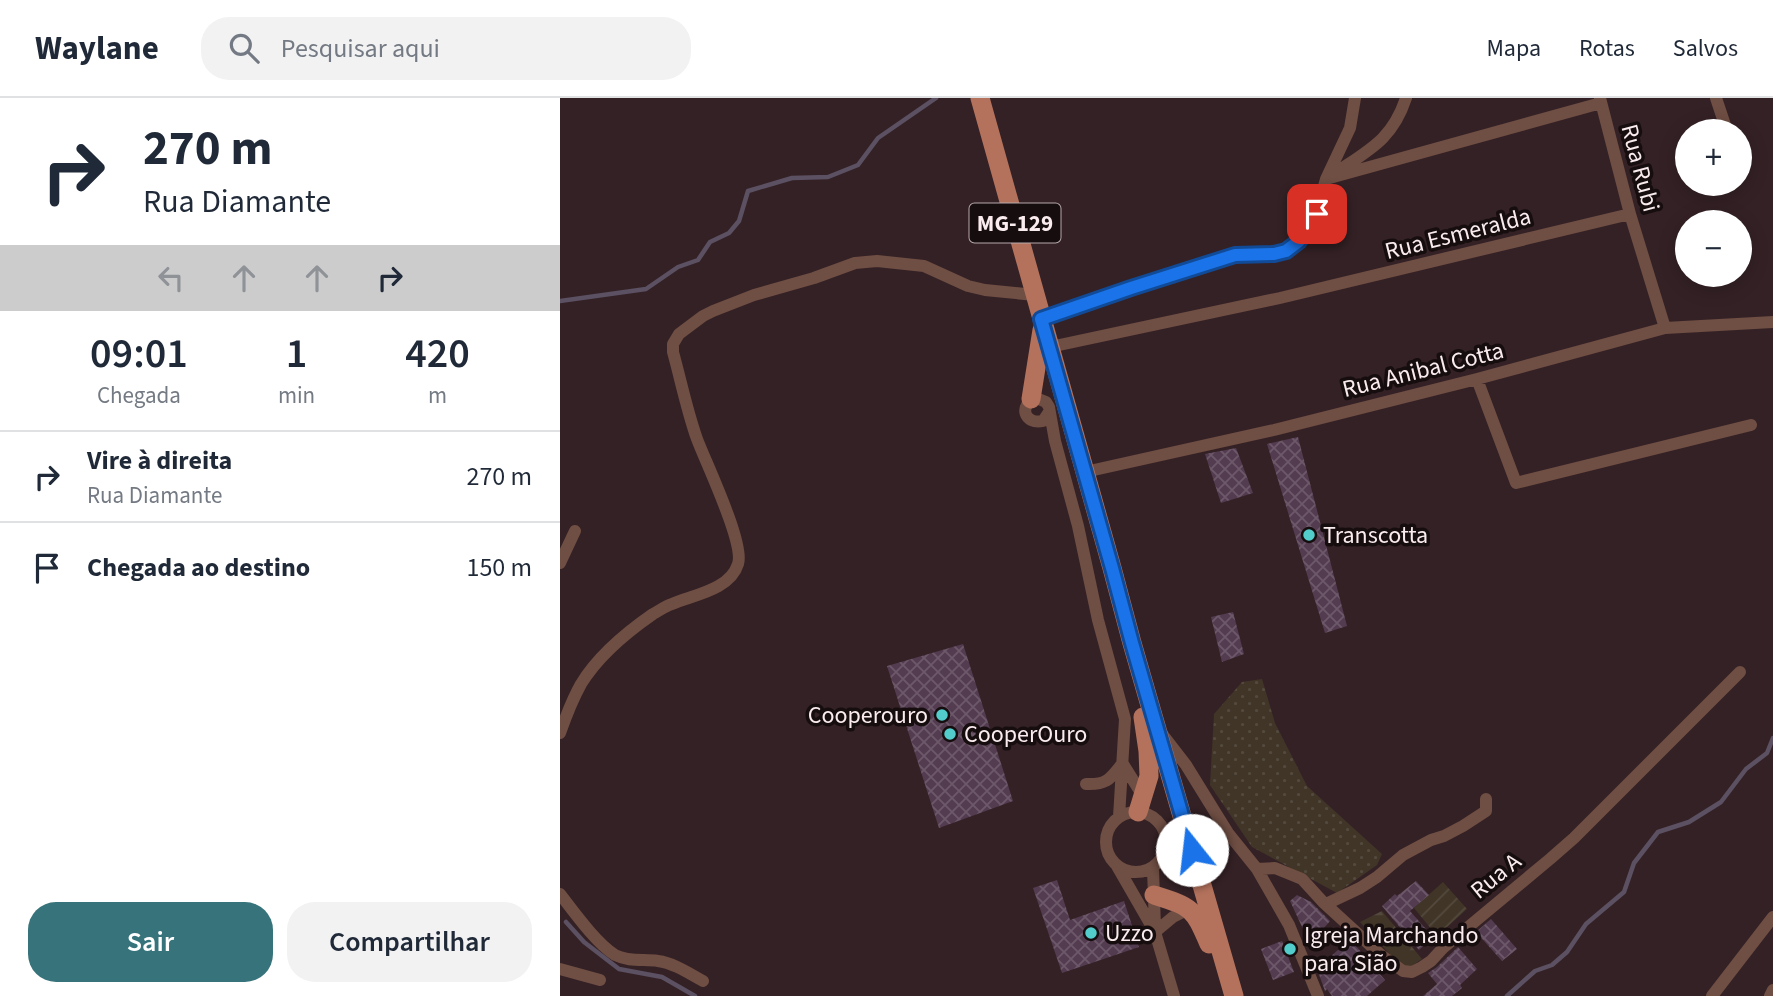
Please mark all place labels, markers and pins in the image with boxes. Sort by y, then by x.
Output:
pin [1287,184,1347,244]
place label: Transcotta [1323,518,1428,553]
marker: Transcotta [1301,527,1317,543]
place label: Cooperouro [808,698,928,733]
marker: Cooperouro [934,707,950,723]
place label: CooperOuro [964,717,1087,752]
marker: CooperOuro [942,726,958,742]
place label: Uzzo [1105,916,1154,951]
place label: Igreja Marchando para Sião [1304,918,1478,981]
marker: Uzzo [1083,925,1099,941]
marker: Igreja Marchando para Sião [1282,941,1298,957]

